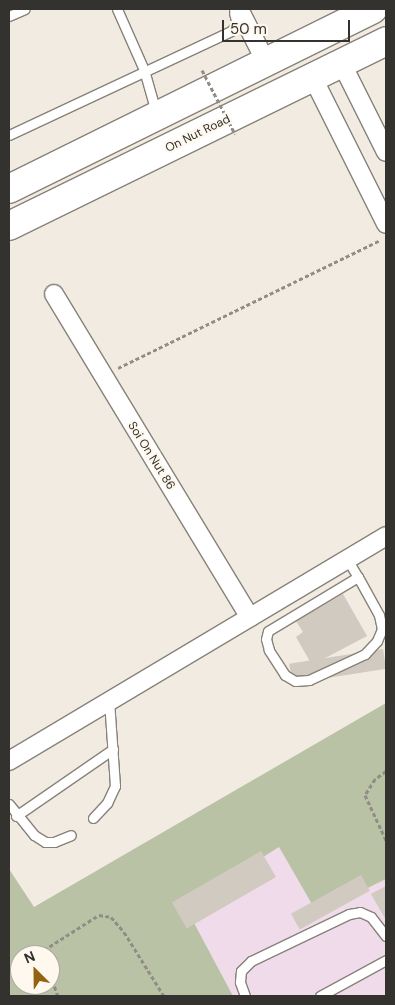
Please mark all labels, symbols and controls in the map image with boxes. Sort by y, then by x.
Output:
scale bar [225,10,352,42]
text: 50 m [230,19,267,39]
street label: On Nut Road [163,112,233,156]
street label: Soi On Nut 86 [124,419,178,493]
north arrow [10,945,60,995]
text: N [21,947,38,967]

